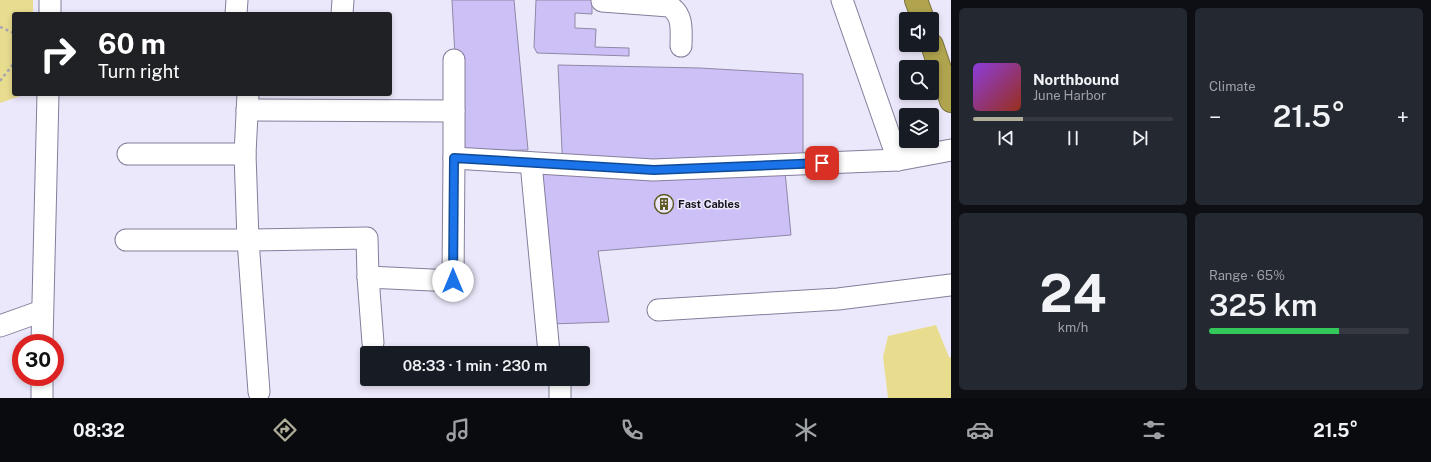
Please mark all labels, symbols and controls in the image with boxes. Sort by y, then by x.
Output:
map controls [899,12,939,148]
button: sound [899,12,939,52]
text: 60 m [98,27,166,60]
icon: right [32,28,84,80]
button: search [899,60,939,100]
text: Turn right [98,61,180,82]
text: Northbound [1033,71,1119,88]
text: Climate [1209,79,1256,94]
text: June Harbor [1033,88,1106,103]
text: 21.5° [1273,98,1345,134]
text: − [1209,104,1221,130]
text: + [1397,104,1409,130]
button: layers [899,108,939,148]
icon: previous [995,127,1017,149]
icon: pause [1062,127,1084,149]
icon: next [1129,127,1151,149]
pin [805,146,839,180]
icon: arrive [811,152,833,174]
building icon: Fast Cables [653,193,675,215]
place label: Fast Cables [678,198,740,210]
position arrow [432,260,474,302]
text: 24 [1039,263,1107,324]
text: Range · 65% [1209,268,1285,283]
text: 325 km [1209,287,1317,323]
text: km/h [1058,320,1088,335]
speed limit sign: 30 [12,334,64,386]
text: 08:33 · 1 min · 230 m [403,357,547,374]
icon: directions [271,416,299,444]
icon: music [444,416,472,444]
icon: phone [618,416,646,444]
icon: climate [792,416,820,444]
icon: car [966,416,994,444]
icon: filters [1140,416,1168,444]
text: 08:32 [73,420,125,441]
text: 21.5° [1313,420,1358,441]

